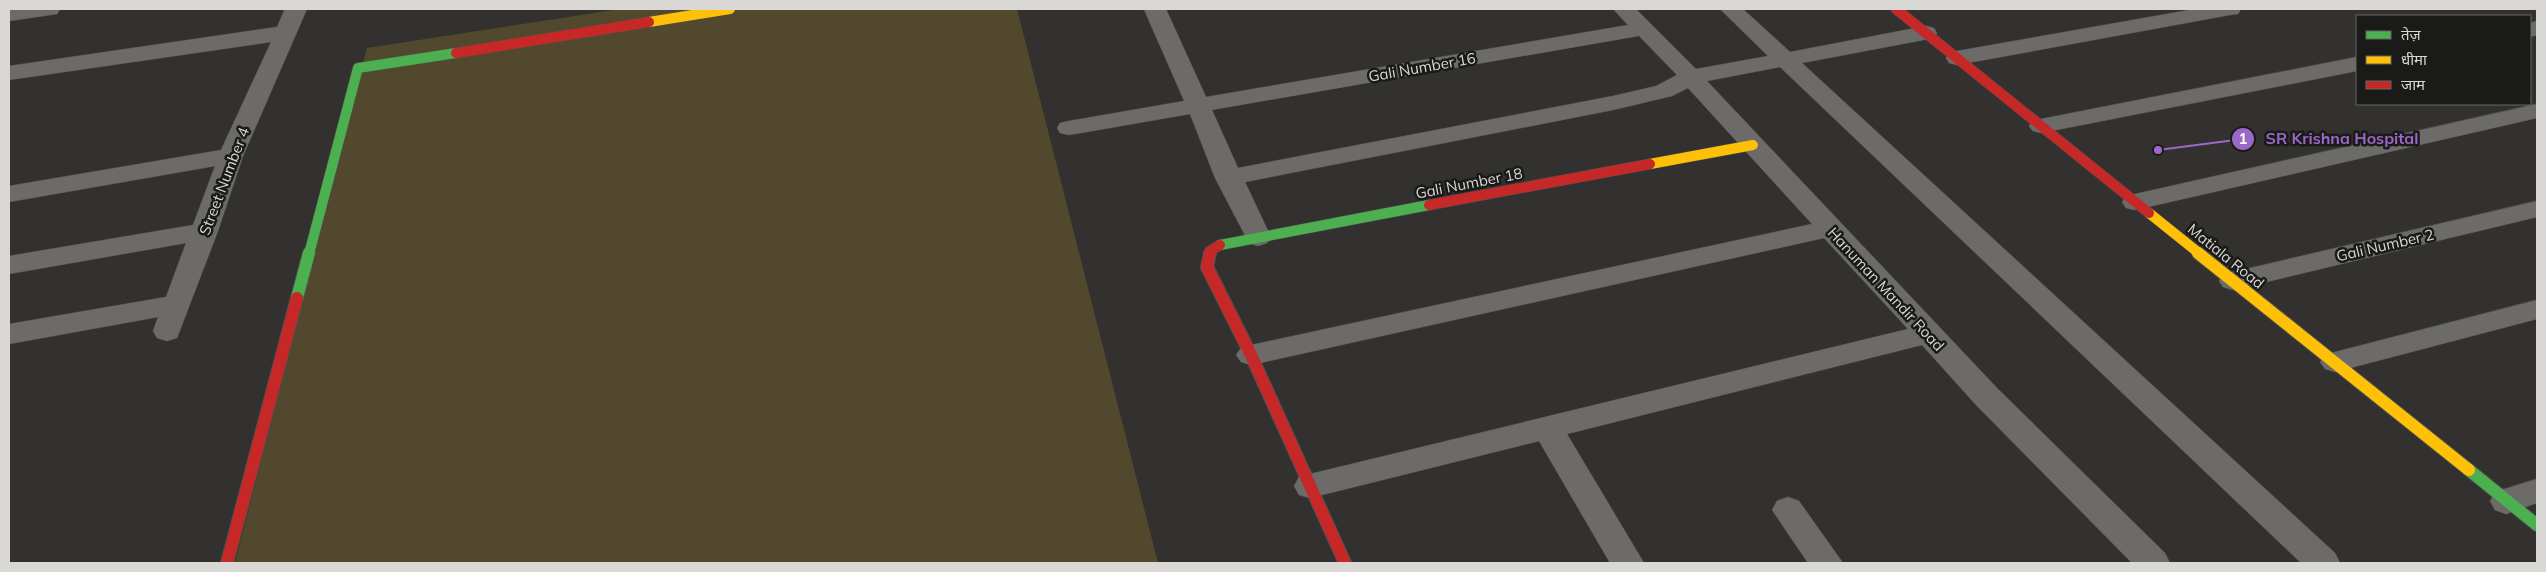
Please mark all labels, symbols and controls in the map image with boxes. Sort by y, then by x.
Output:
legend [2356,15,2531,105]
text: तेज़ [2401,25,2422,44]
street label: Gali Number 16 [1367,48,1477,86]
text: धीमा [2401,50,2428,69]
text: जाम [2401,75,2426,94]
callout: SR Krishna Hospital [2231,123,2429,154]
street label: Street Number 4 [195,124,253,238]
text: SR Krishna Hospital [2266,128,2418,148]
text: 1 [2238,129,2248,148]
street label: Gali Number 18 [1414,163,1524,203]
street label: Matiala Road [2184,219,2268,293]
street label: Hanuman Mandir Road [1824,223,1948,355]
street label: Gali Number 2 [2334,225,2436,265]

